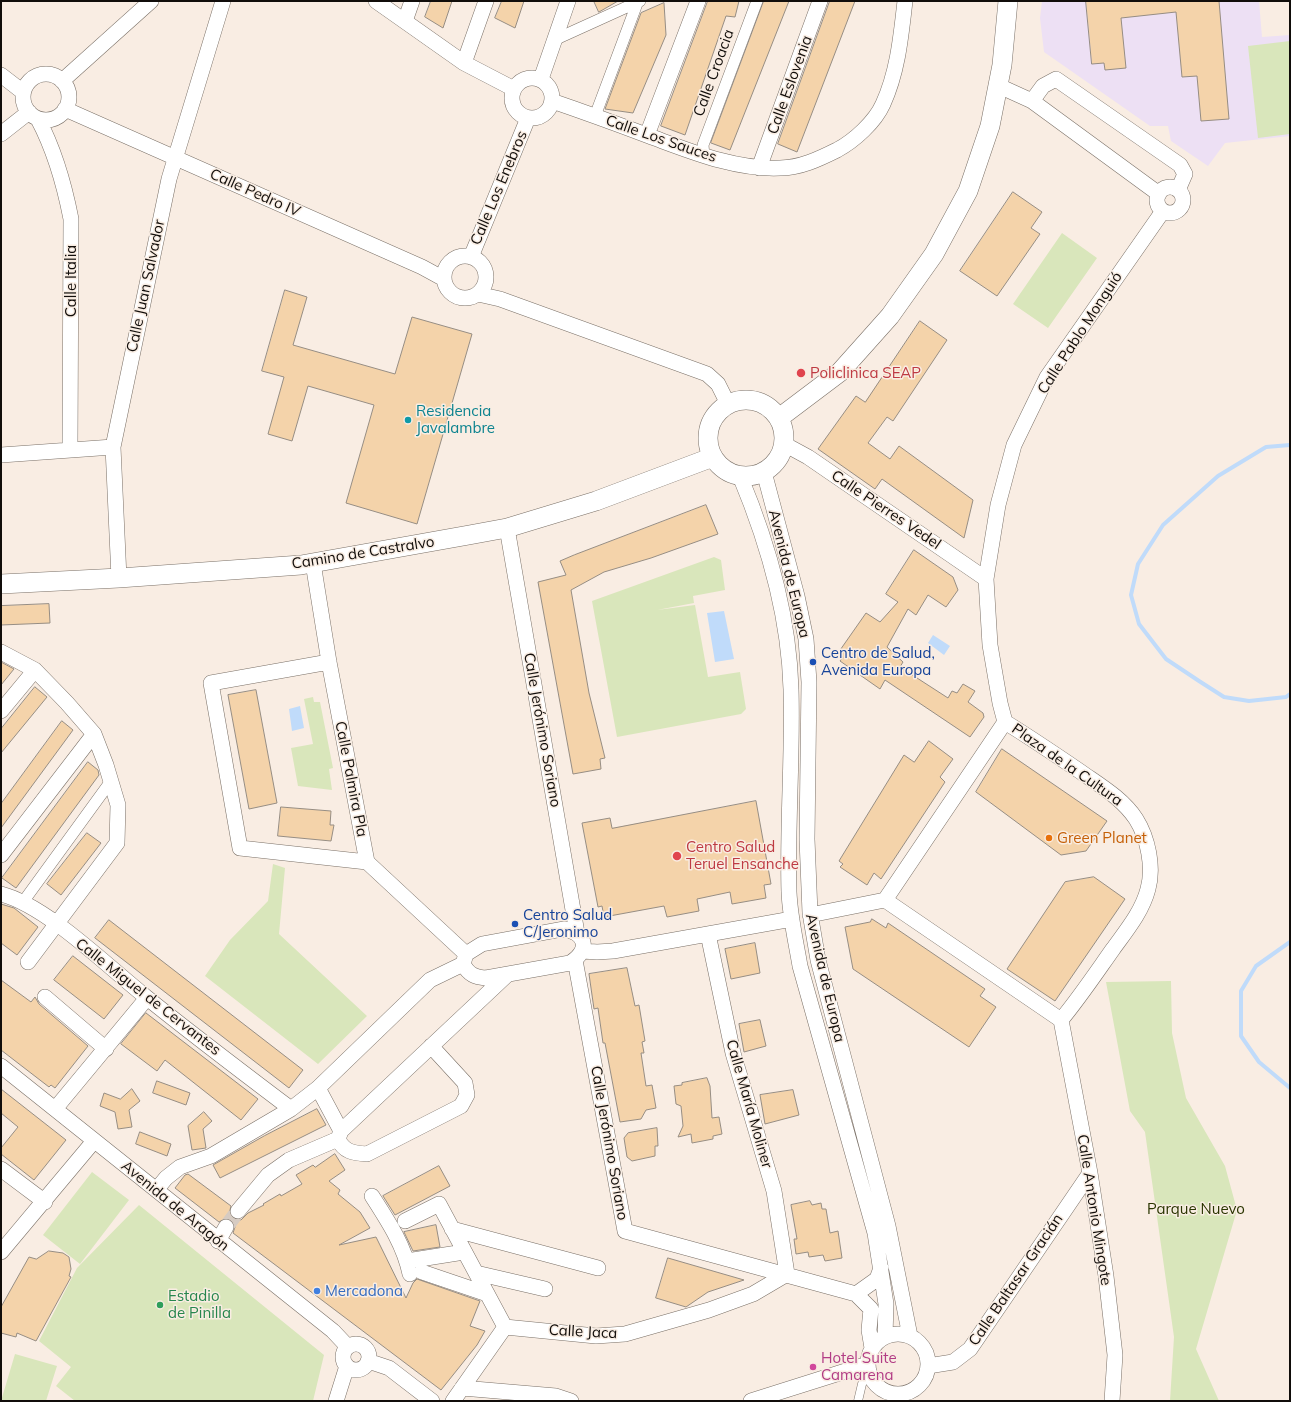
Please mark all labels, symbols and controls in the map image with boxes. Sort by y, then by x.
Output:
street label: Calle Croacia [690,27,738,119]
street label: Calle Eslovenia [764,33,816,137]
street label: Calle Los Sauces [603,112,719,166]
street label: Calle Los Enebros [467,128,531,248]
street label: Calle Pedro IV [207,165,303,221]
street label: Calle Juan Salvador [123,218,169,354]
street label: Calle Italia [62,245,80,317]
street label: Calle Pablo Monguió [1034,269,1126,397]
place label: Policlinica SEAP [810,364,921,382]
marker: Policlinica SEAP [795,367,807,379]
place label: Residencia Javalambre [416,402,495,437]
marker: Residencia Javalambre [403,415,413,425]
street label: Calle Pierres Vedel [828,467,944,553]
street label: Avenida de Europa [764,508,814,640]
street label: Camino de Castralvo [290,533,436,573]
place label: Centro de Salud, Avenida Europa [821,644,935,679]
street label: Calle Jerónimo Soriano [520,651,564,809]
marker: Centro de Salud, Avenida Europa [808,657,818,667]
street label: Calle Palmira Pla [331,720,371,838]
street label: Plaza de la Cultura [1008,720,1126,810]
place label: Green Planet [1057,829,1147,847]
marker: Green Planet [1044,833,1054,843]
place label: Centro Salud Teruel Ensanche [686,838,799,873]
marker: Centro Salud Teruel Ensanche [671,850,683,862]
place label: Centro Salud C/Jeronimo [523,906,612,941]
street label: Avenida de Europa [801,912,849,1044]
marker: Centro Salud C/Jeronimo [510,919,520,929]
street label: Calle Miguel de Cervantes [72,935,224,1059]
street label: Calle María Moliner [722,1038,776,1170]
street label: Calle Jerónimo Soriano [587,1064,631,1222]
street label: Calle Antonio Mingote [1073,1133,1115,1287]
street label: Avenida de Aragón [117,1157,233,1255]
park label: Parque Nuevo [1147,1200,1245,1218]
street label: Calle Baltasar Gracián [965,1211,1067,1349]
place label: Mercadona [325,1282,403,1300]
marker: Mercadona [312,1286,322,1296]
place label: Estadio de Pinilla [168,1287,231,1322]
marker: Estadio de Pinilla [155,1300,165,1310]
street label: Calle Jaca [548,1321,618,1343]
place label: Hotel Suite Camarena [821,1349,897,1384]
marker: Hotel Suite Camarena [808,1362,818,1372]

